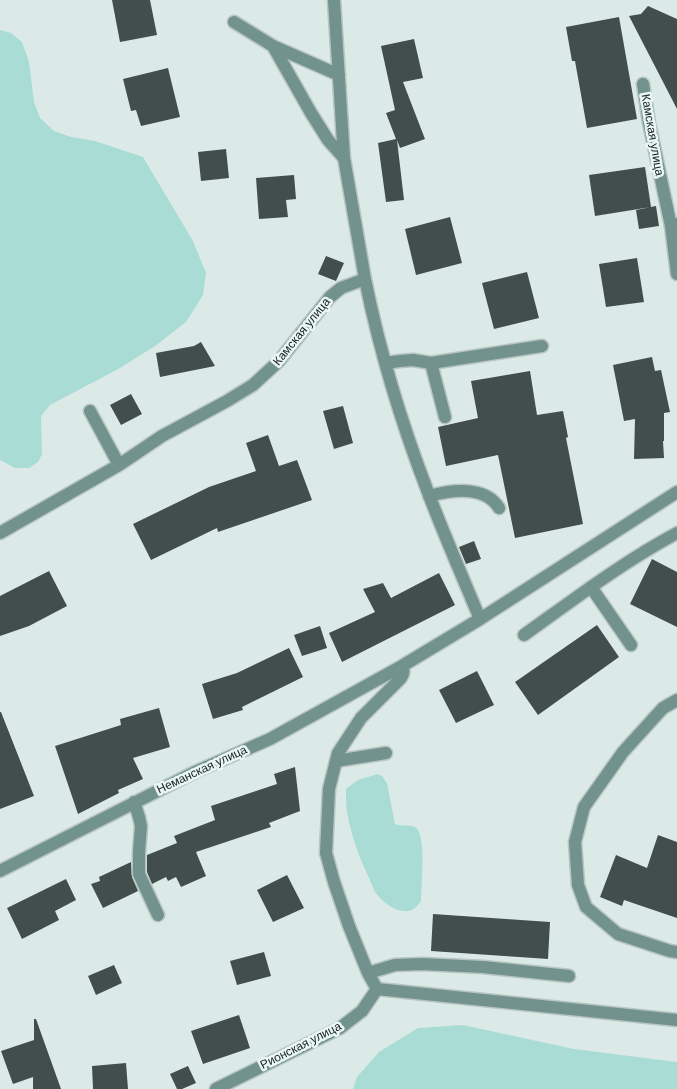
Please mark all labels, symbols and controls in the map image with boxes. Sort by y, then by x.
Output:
street label: Камская улица [638,93,666,177]
street label: Камская улица [270,295,334,369]
street label: Неманская улица [155,743,249,797]
street label: Рионская улица [258,1019,344,1073]

